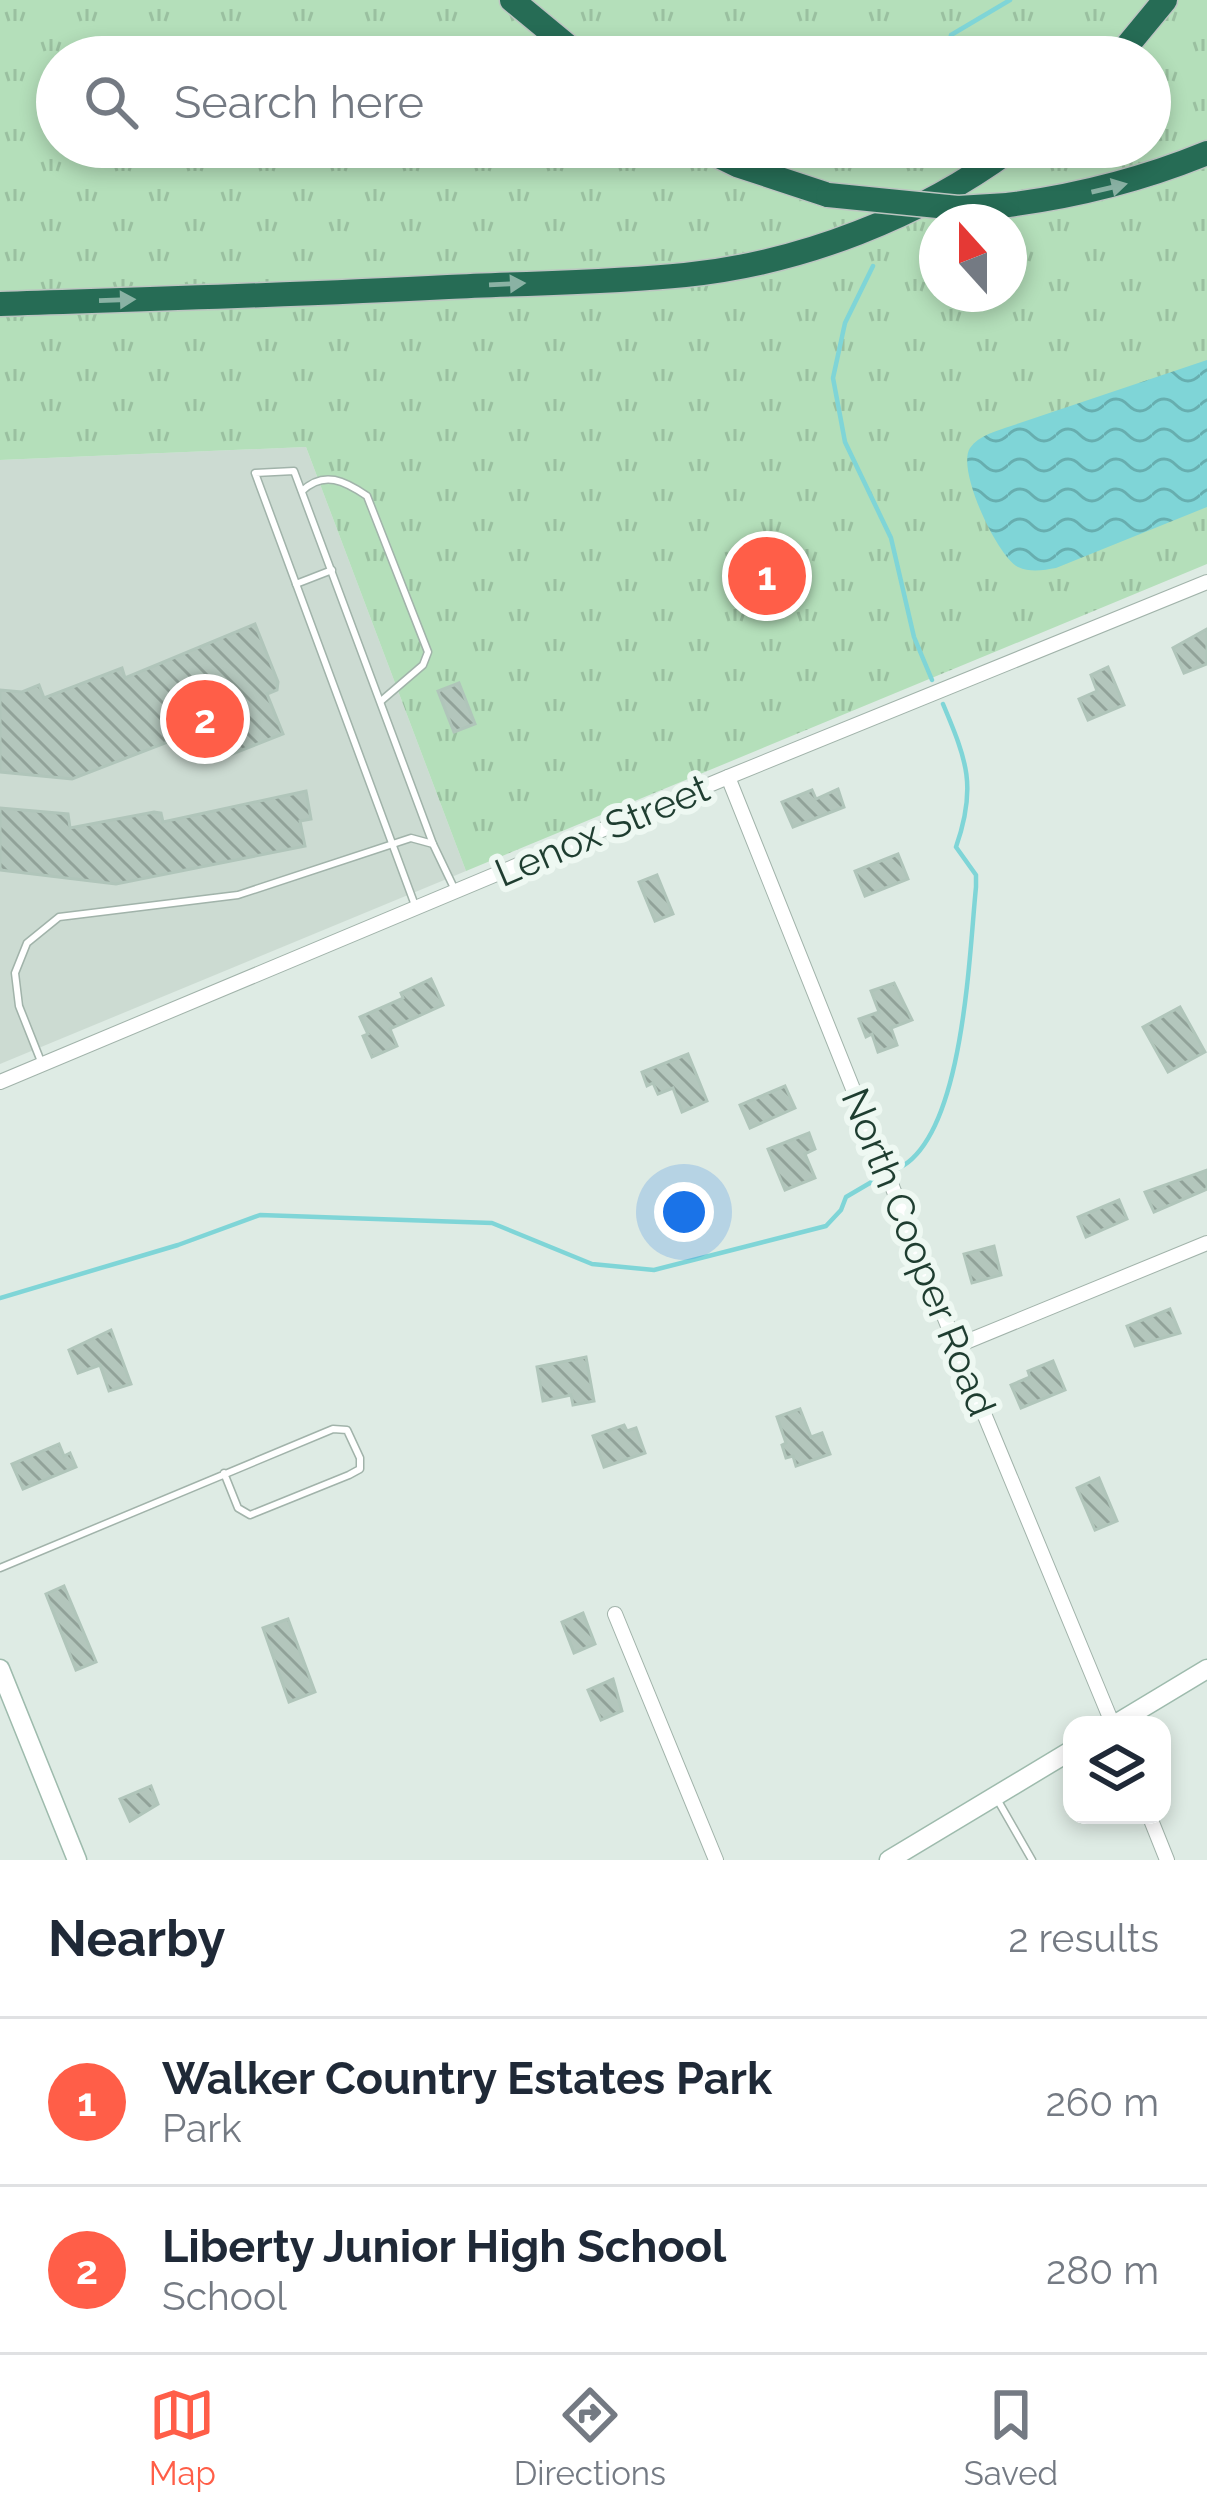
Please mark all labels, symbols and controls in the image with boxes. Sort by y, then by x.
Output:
search box [36,36,1171,168]
icon: search [78,69,144,135]
text: Search here [174,76,424,129]
one-way arrow [1091,178,1128,197]
north arrow [919,204,1027,312]
one-way arrow [489,274,527,293]
one-way arrow [99,290,137,309]
pin: 1 [728,531,806,621]
pin: 2 [166,674,244,764]
street label: Lenox Street [488,764,716,896]
street label: North Cooper Road [832,1082,1006,1422]
your location [654,1182,714,1242]
map controls [1063,1716,1171,1824]
button: layers [1063,1716,1171,1824]
text: Nearby [48,1908,225,1968]
text: 2 results [1008,1915,1159,1961]
text: Walker Country Estates Park [162,2052,772,2105]
text: 1 [77,2079,97,2125]
text: 260 m [1046,2079,1159,2125]
text: Park [162,2105,242,2151]
text: Liberty Junior High School [162,2220,726,2273]
text: 2 [76,2247,98,2293]
text: 280 m [1046,2247,1159,2293]
text: School [162,2273,287,2319]
tab: Map [149,2382,216,2493]
tab: Directions [514,2382,666,2493]
tab: Saved [964,2382,1058,2493]

